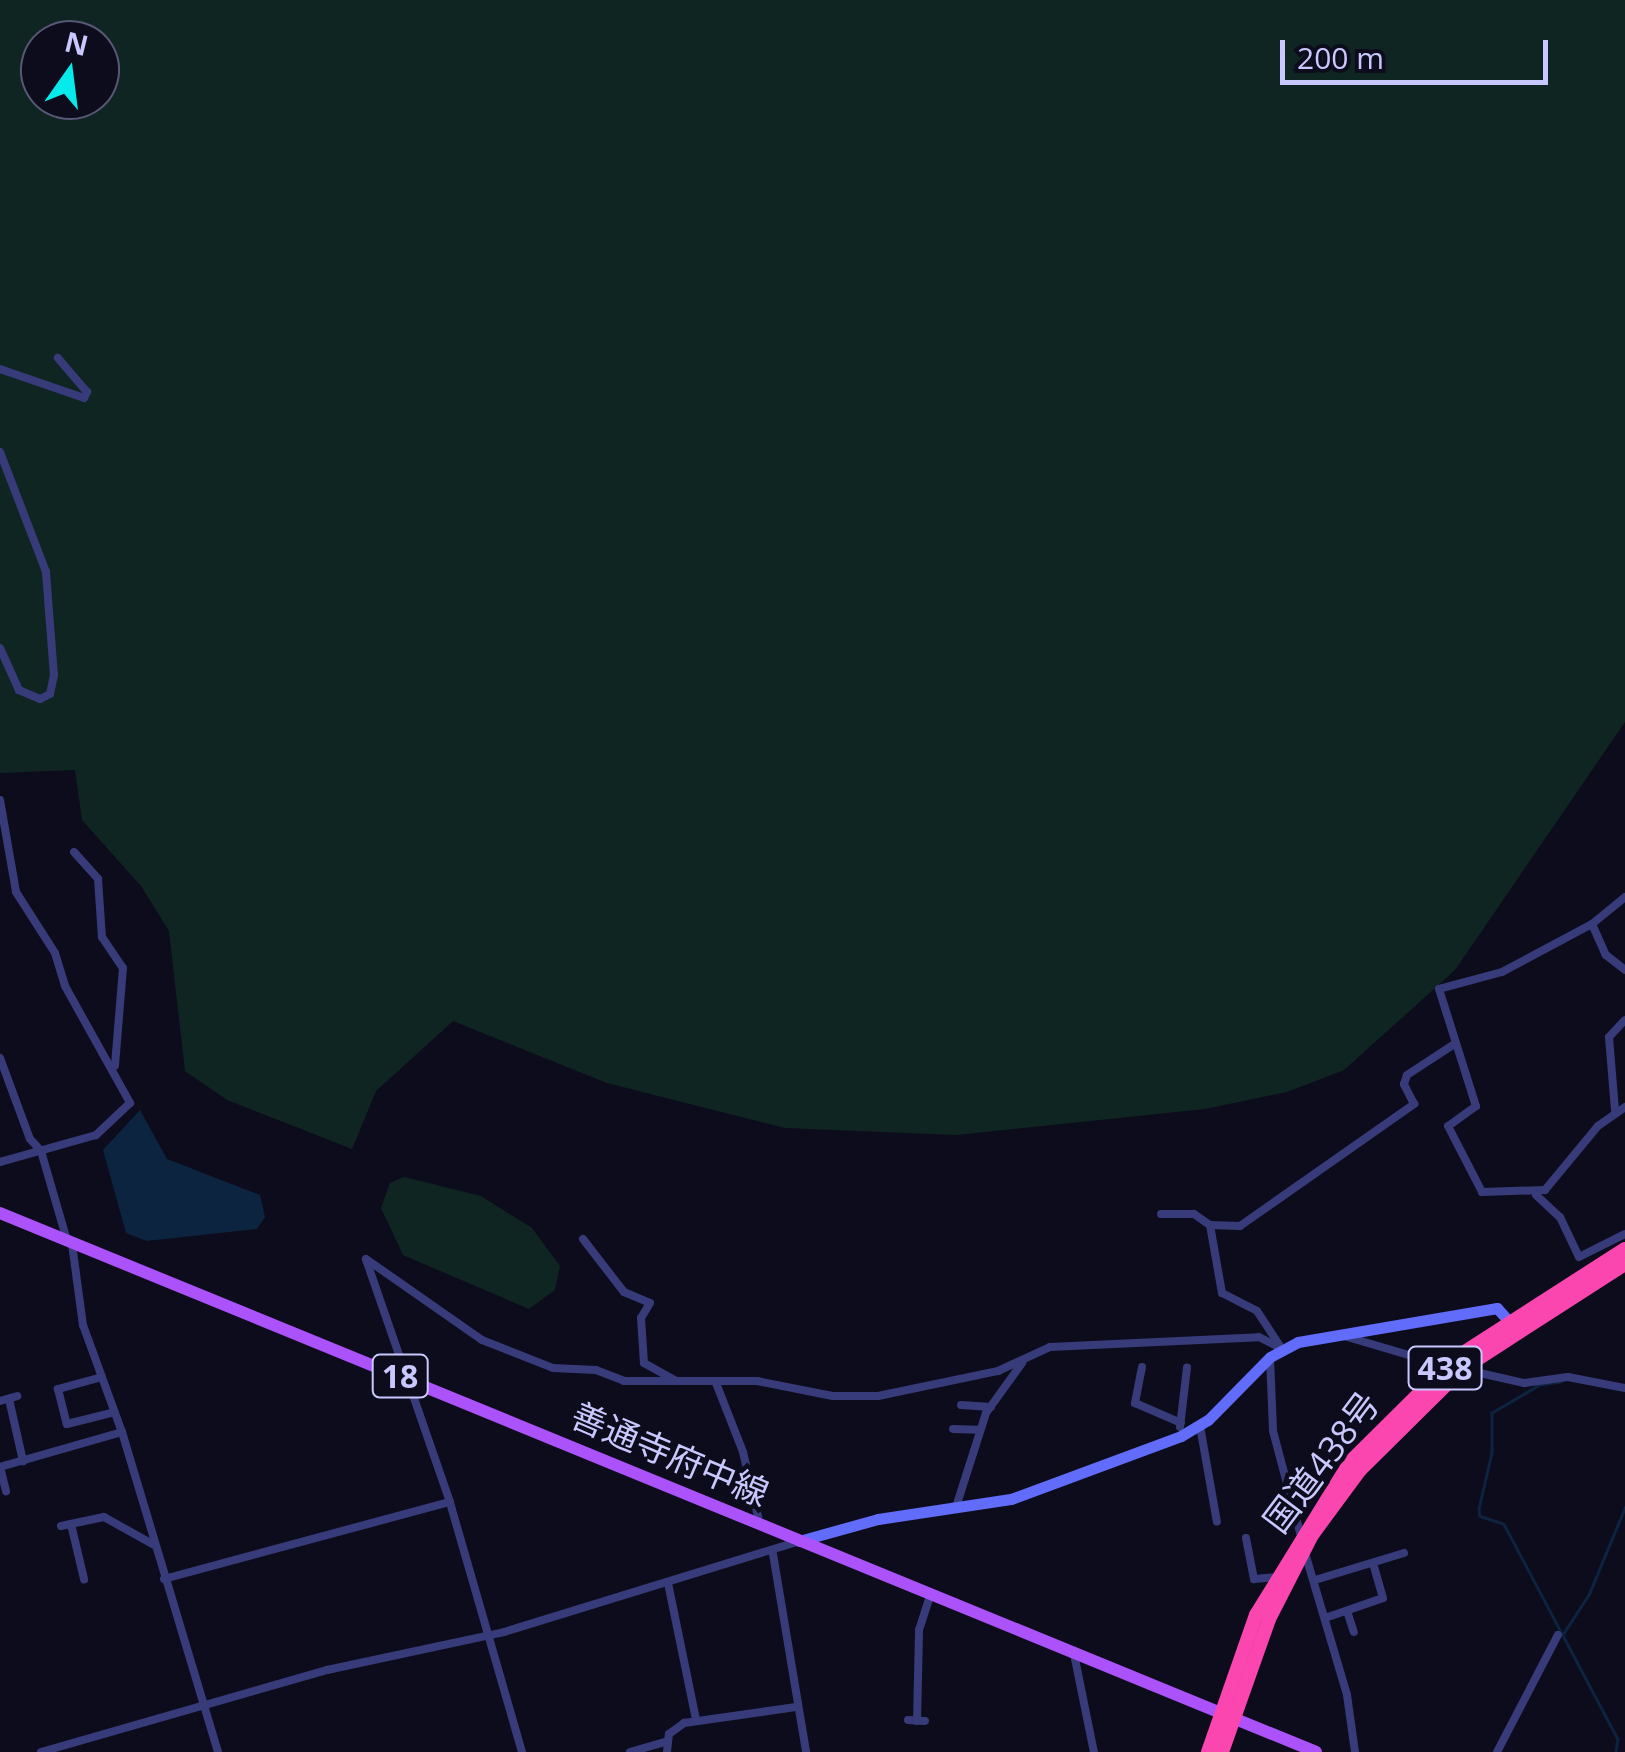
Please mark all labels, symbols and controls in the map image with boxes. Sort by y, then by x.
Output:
north arrow [20,20,120,120]
scale bar [1285,20,1552,82]
text: N [61,22,92,64]
text: 200 m [1297,37,1384,78]
road number: 438 [1408,1341,1482,1395]
road number: 18 [370,1349,430,1403]
street label: 国道438号 [1255,1383,1387,1541]
street label: 善通寺府中線 [565,1394,775,1514]

